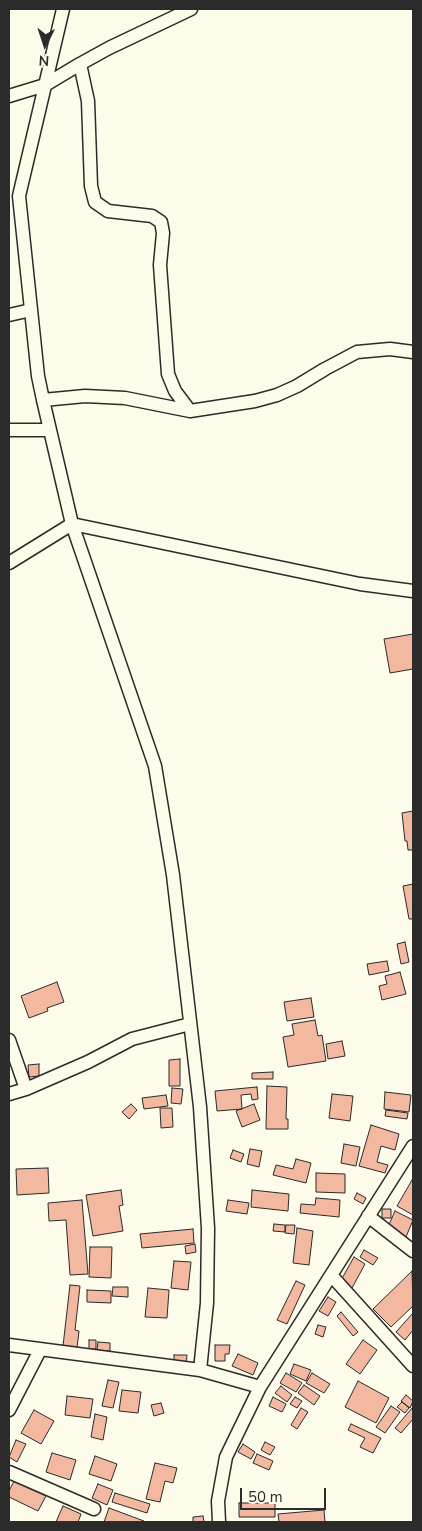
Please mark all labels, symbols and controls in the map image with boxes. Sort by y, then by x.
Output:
north arrow [20,20,70,70]
text: N [38,51,50,70]
scale bar [242,1478,328,1510]
text: 50 m [248,1487,283,1507]

